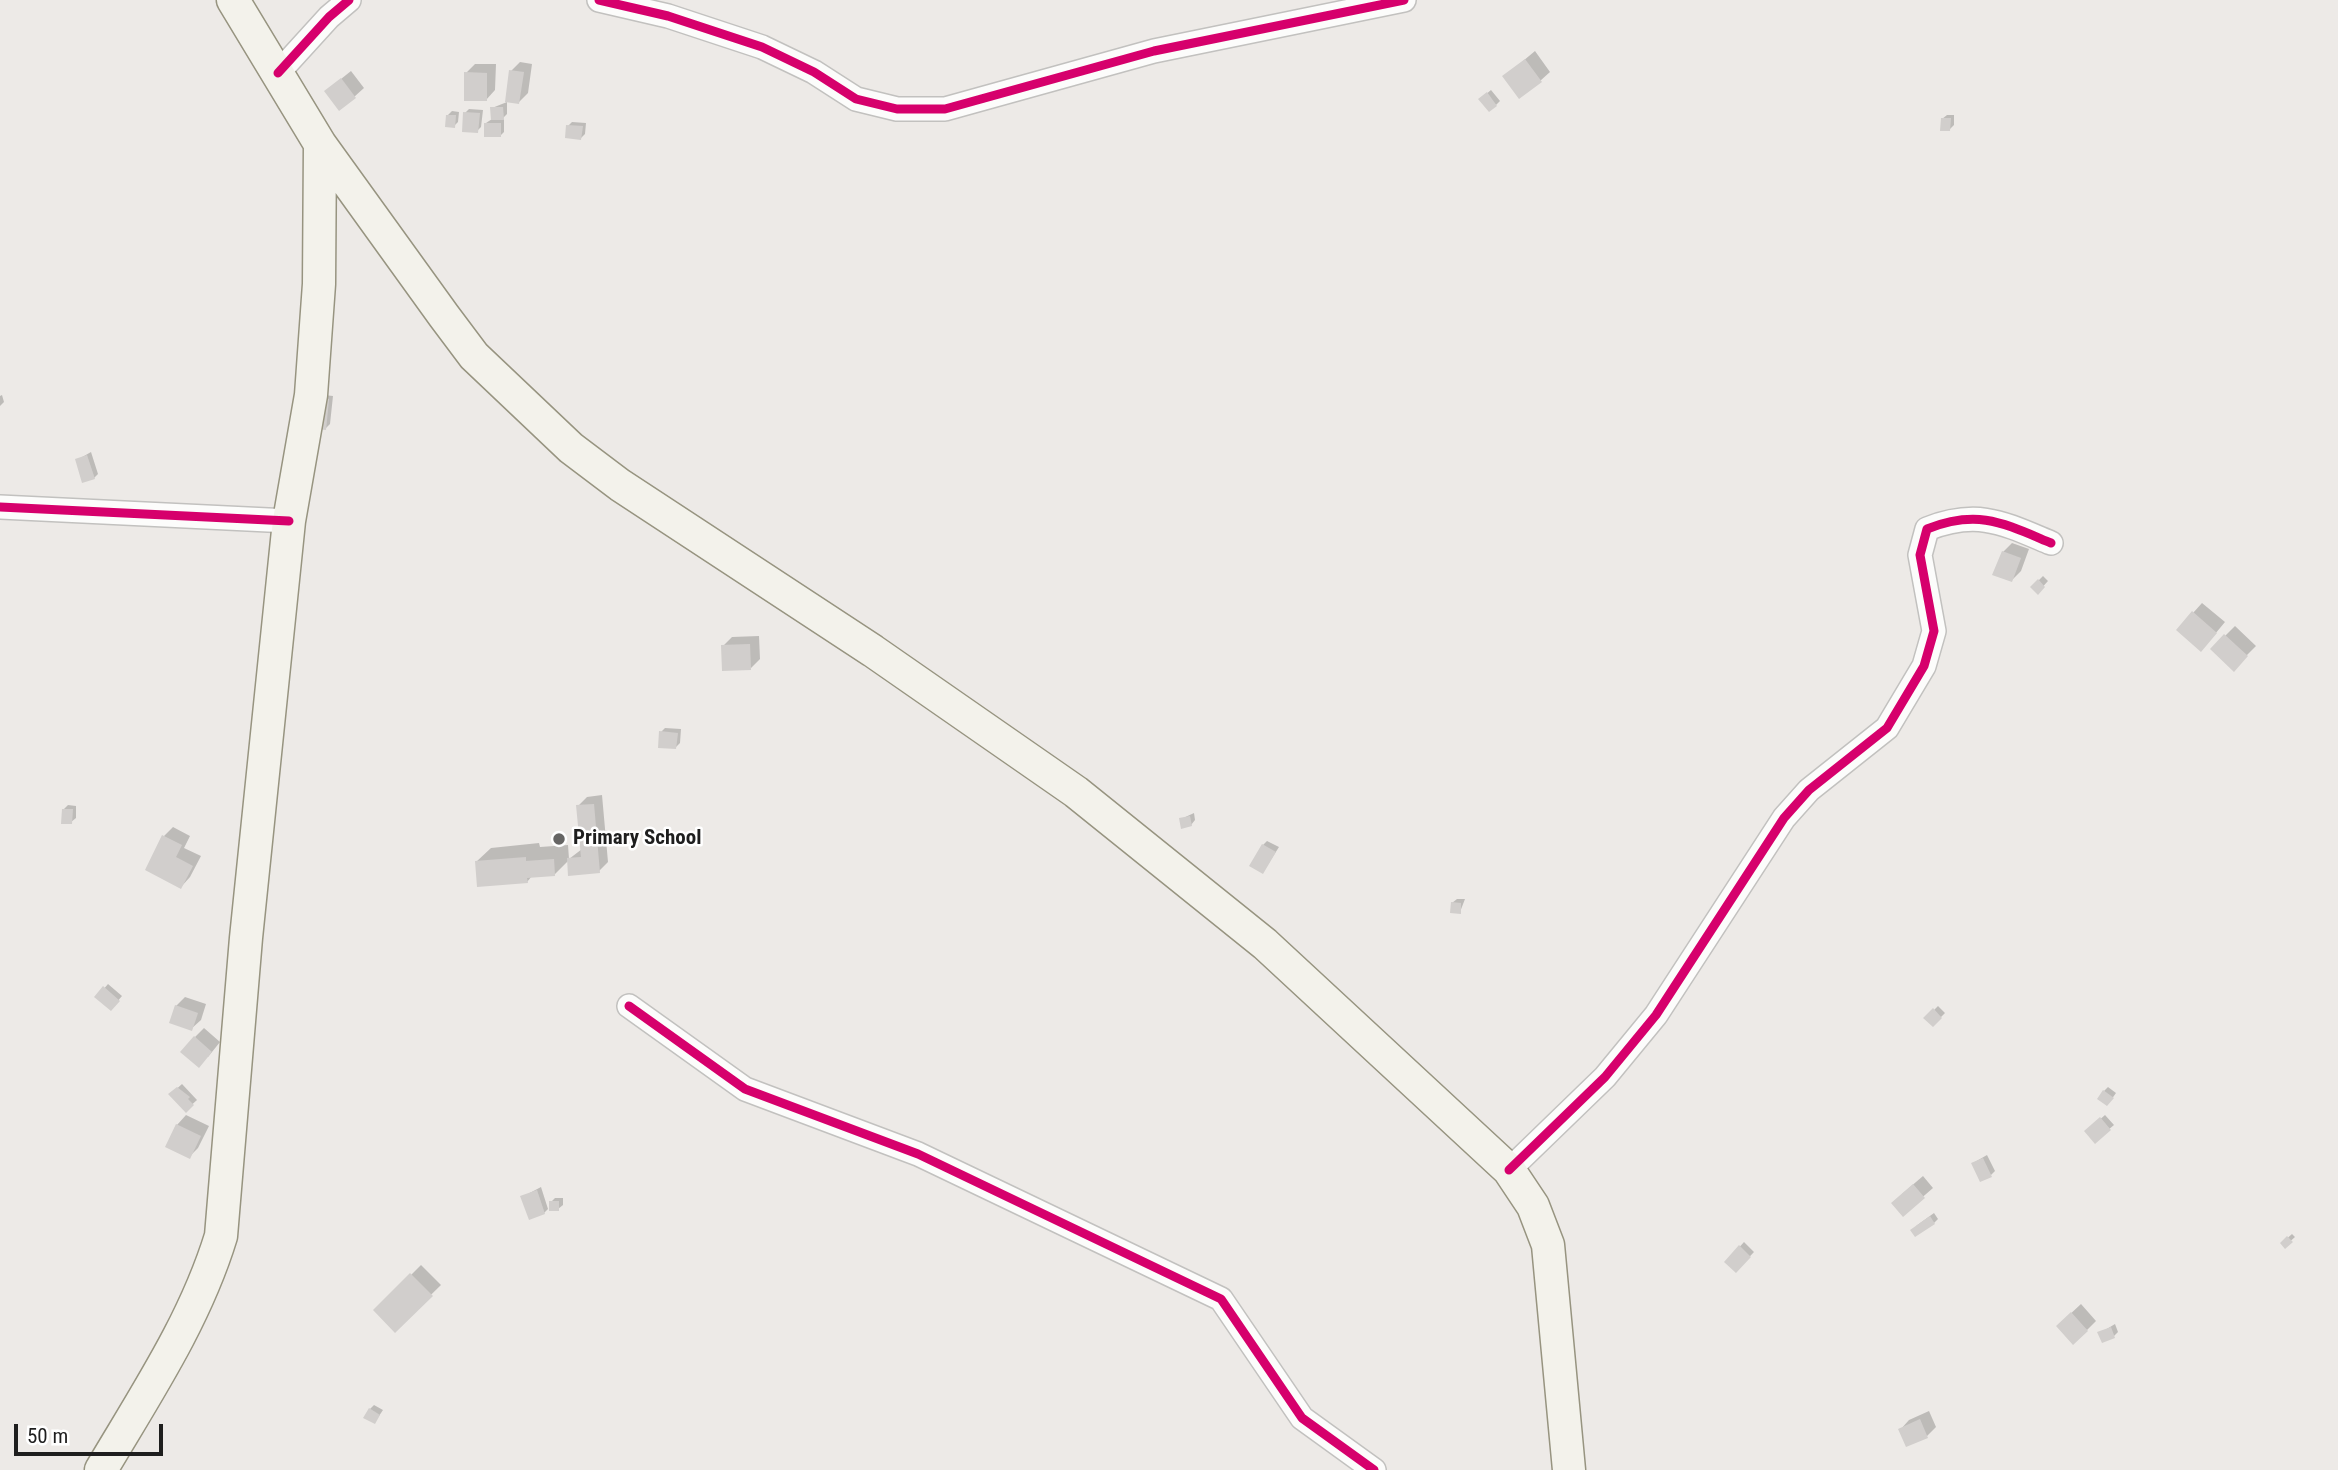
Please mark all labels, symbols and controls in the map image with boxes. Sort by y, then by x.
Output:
place label: Primary School [573,826,701,852]
marker: Primary School [551,831,567,847]
scale bar [18,1410,166,1454]
text: 50 m [27,1424,68,1448]

